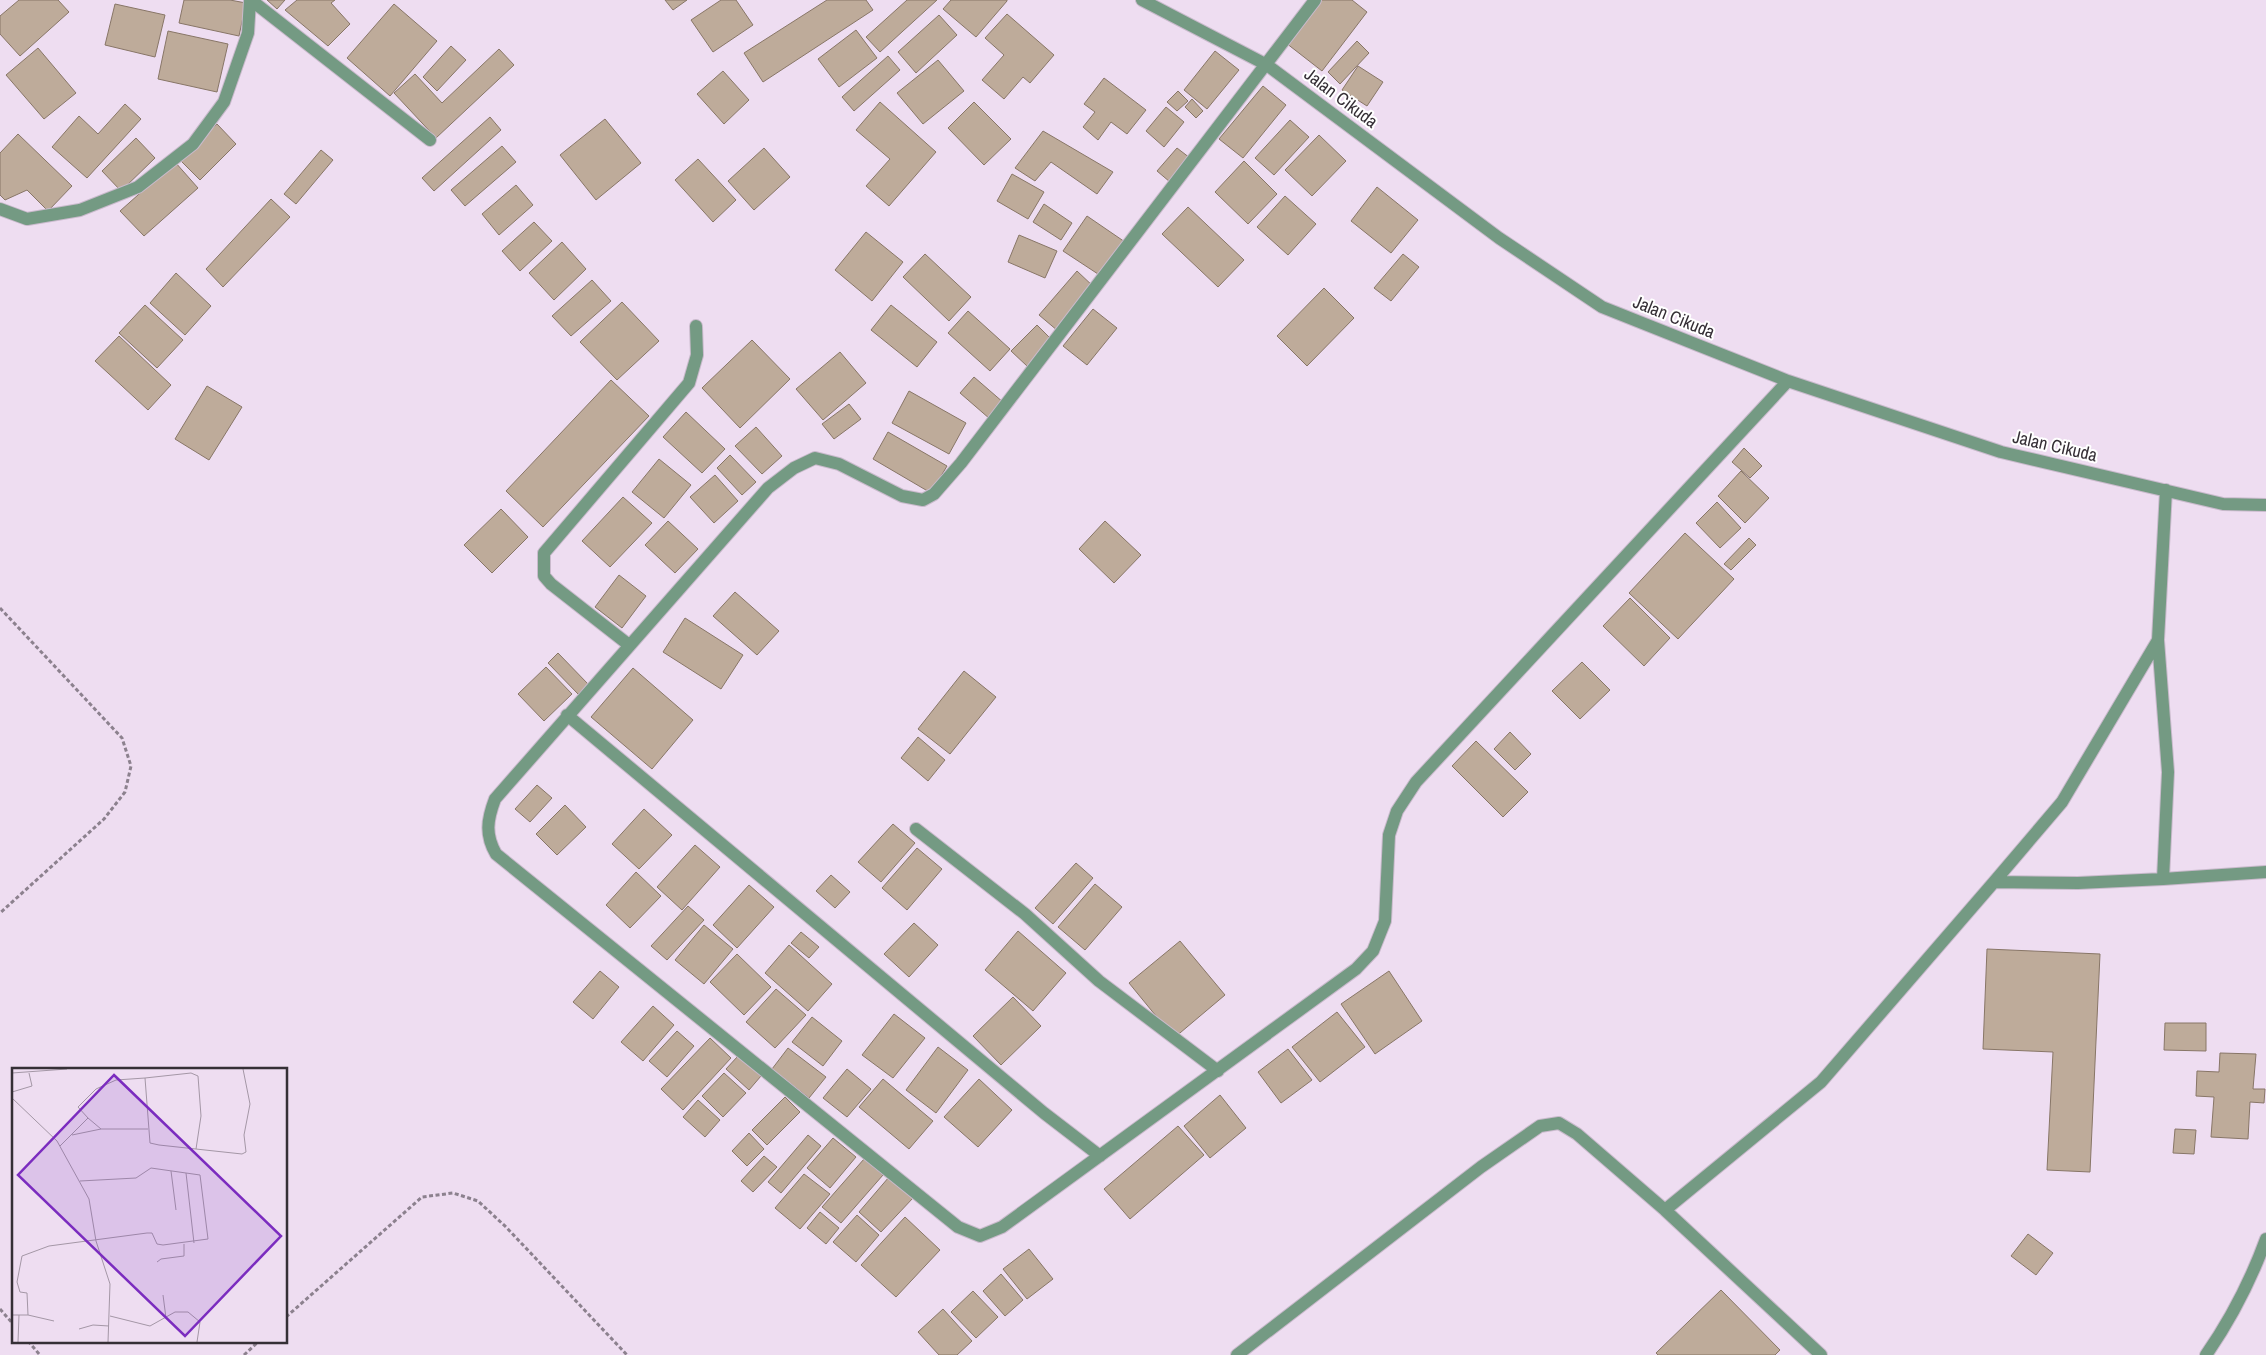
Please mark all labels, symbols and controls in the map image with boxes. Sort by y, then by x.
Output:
street label: Jalan Cikuda [1299,62,1383,134]
street label: Jalan Cikuda [1630,289,1719,344]
street label: Jalan Cikuda [2010,424,2100,467]
inset map [12,1068,288,1342]

